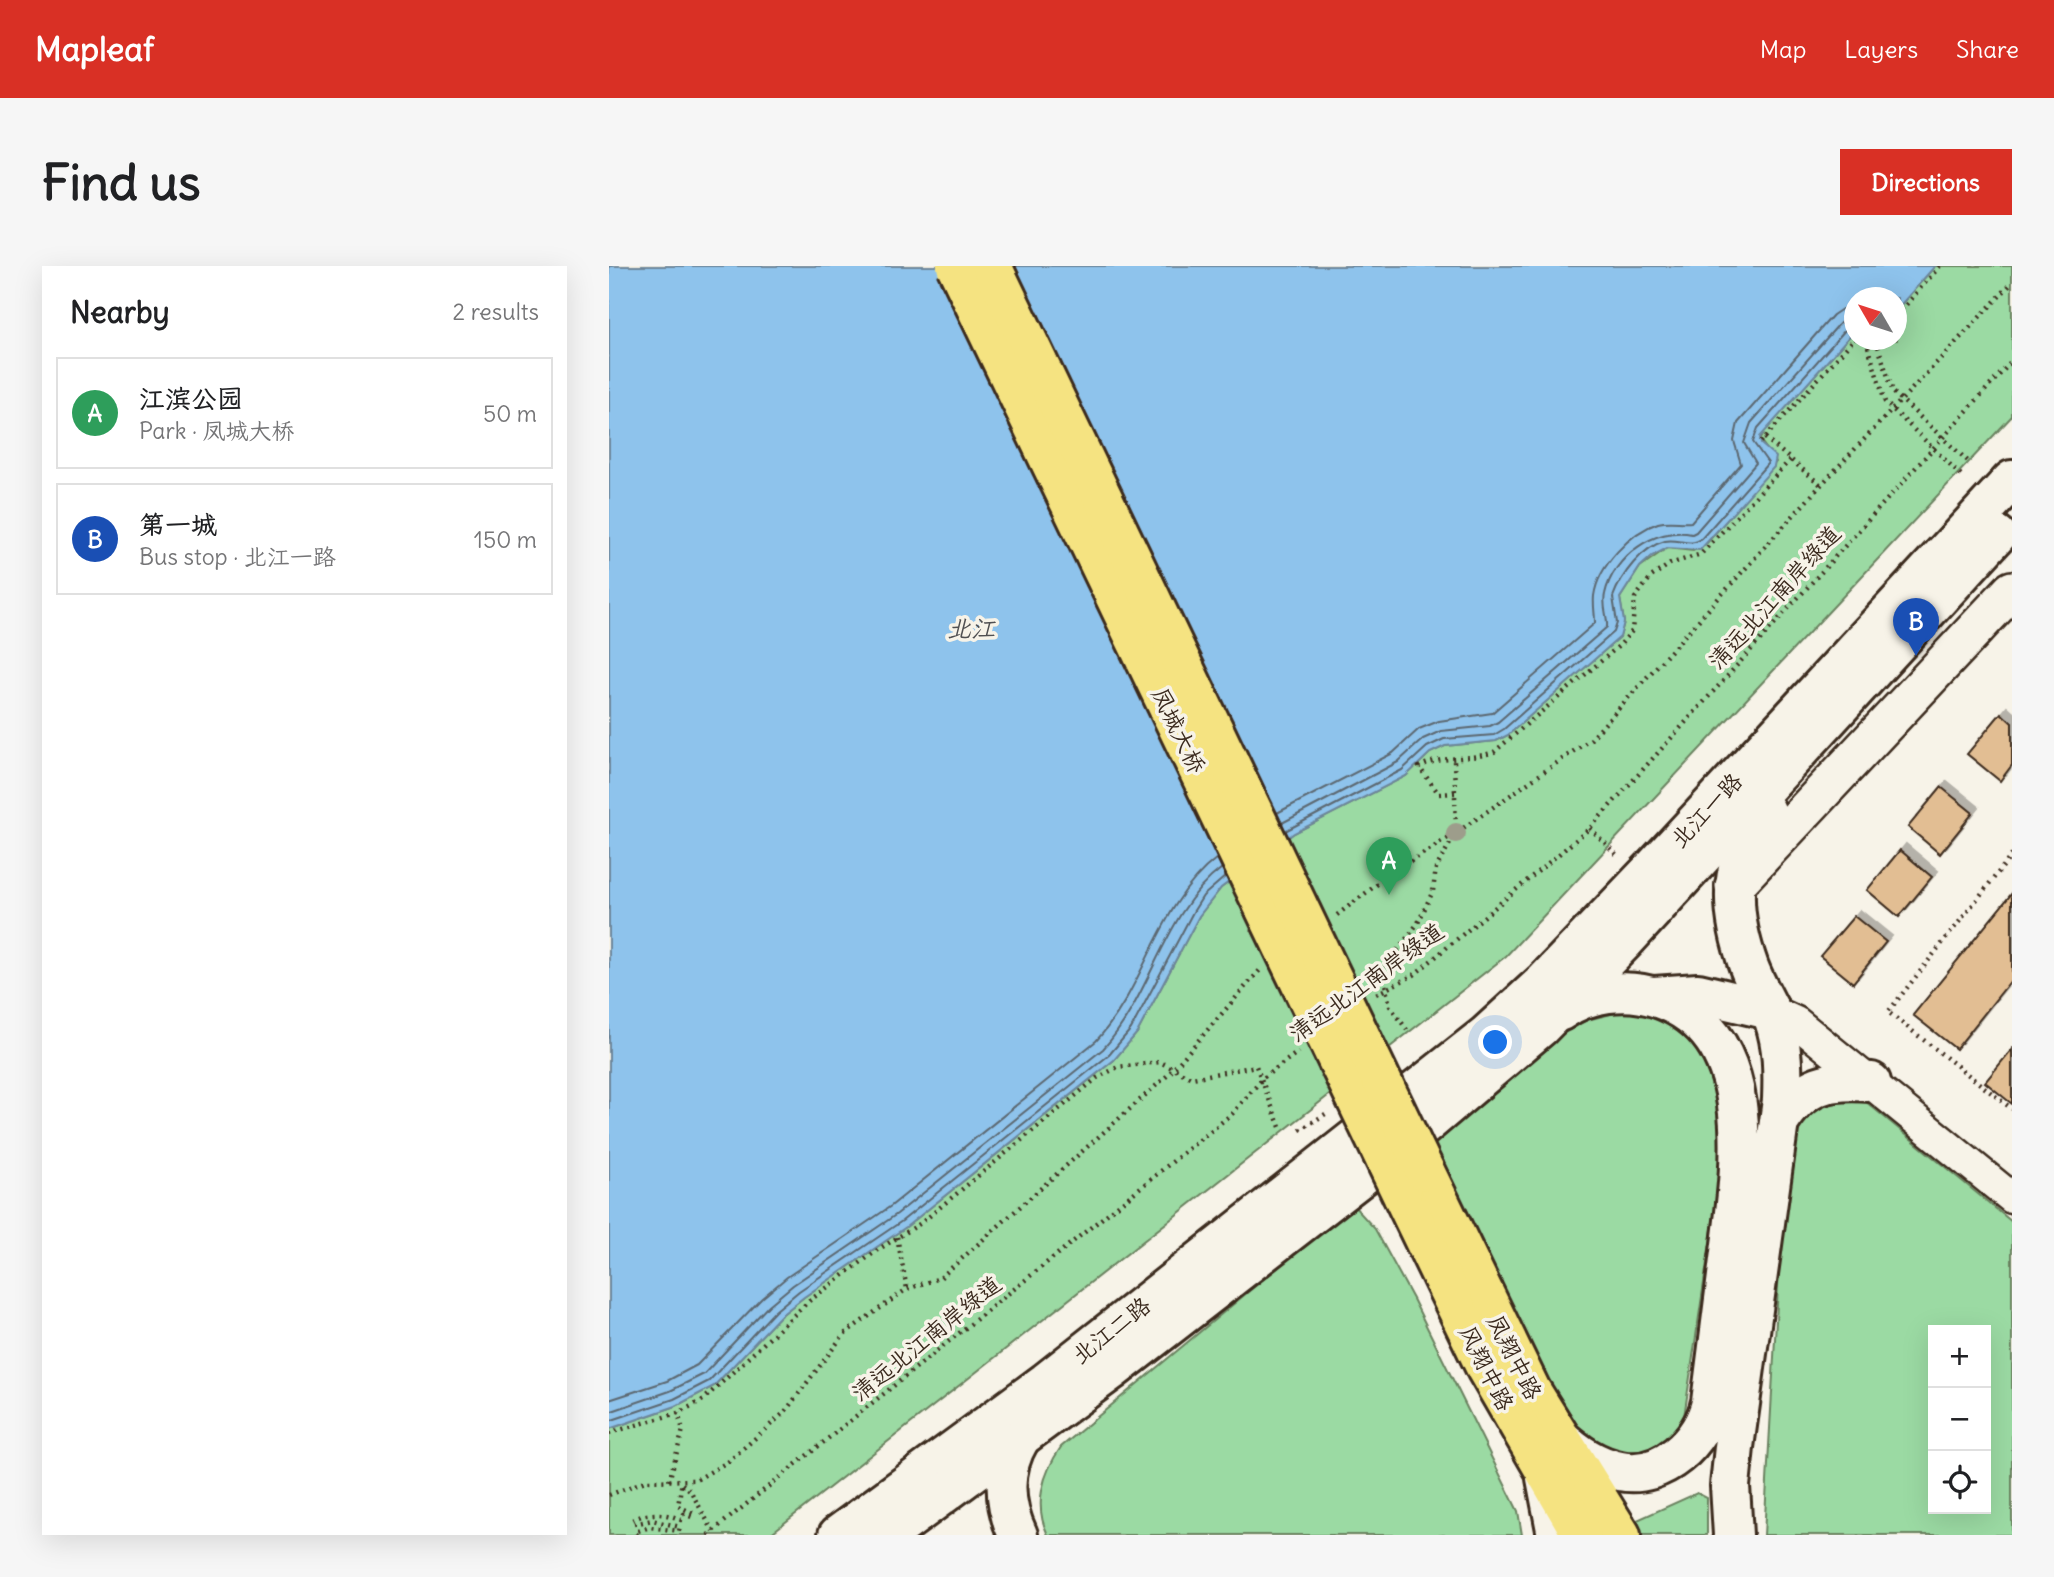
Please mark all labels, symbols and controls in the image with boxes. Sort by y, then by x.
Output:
text: Mapleaf [35,28,154,70]
text: Map [1760,34,1806,64]
text: Layers [1844,34,1918,64]
text: Share [1956,34,2019,64]
button: Directions [1840,149,2012,215]
text: Find us [42,152,200,213]
north arrow [1844,287,1907,350]
text: Nearby [70,293,170,331]
text: 2 results [453,297,539,326]
text: 江滨公园 [139,382,243,415]
text: A [88,399,102,428]
text: 50 m [483,399,537,428]
text: Park · 凤城大桥 [139,416,295,445]
text: 第一城 [139,508,217,541]
street label: 清远北江南岸绿道 [1702,519,1846,675]
text: B [87,525,103,554]
text: 150 m [474,525,537,554]
text: Bus stop · 北江一路 [139,542,336,571]
pin: B [1893,598,1939,656]
water label: 北江 [947,613,996,643]
street label: 凤城大桥 [1146,682,1212,778]
street label: 北江一路 [1664,766,1748,854]
pin: A [1366,837,1412,895]
street label: 清远北江南岸绿道 [1283,916,1449,1048]
your location [1478,1025,1512,1059]
street label: 清远北江南岸绿道 [845,1269,1007,1407]
street label: 北江二路 [1066,1290,1156,1370]
street label: 凤翔中路 [1481,1309,1549,1405]
street label: 风翔中路 [1453,1320,1521,1416]
map controls [1928,1325,1991,1514]
button: + [1928,1325,1991,1388]
button: − [1928,1388,1991,1451]
button: locate [1928,1451,1991,1514]

